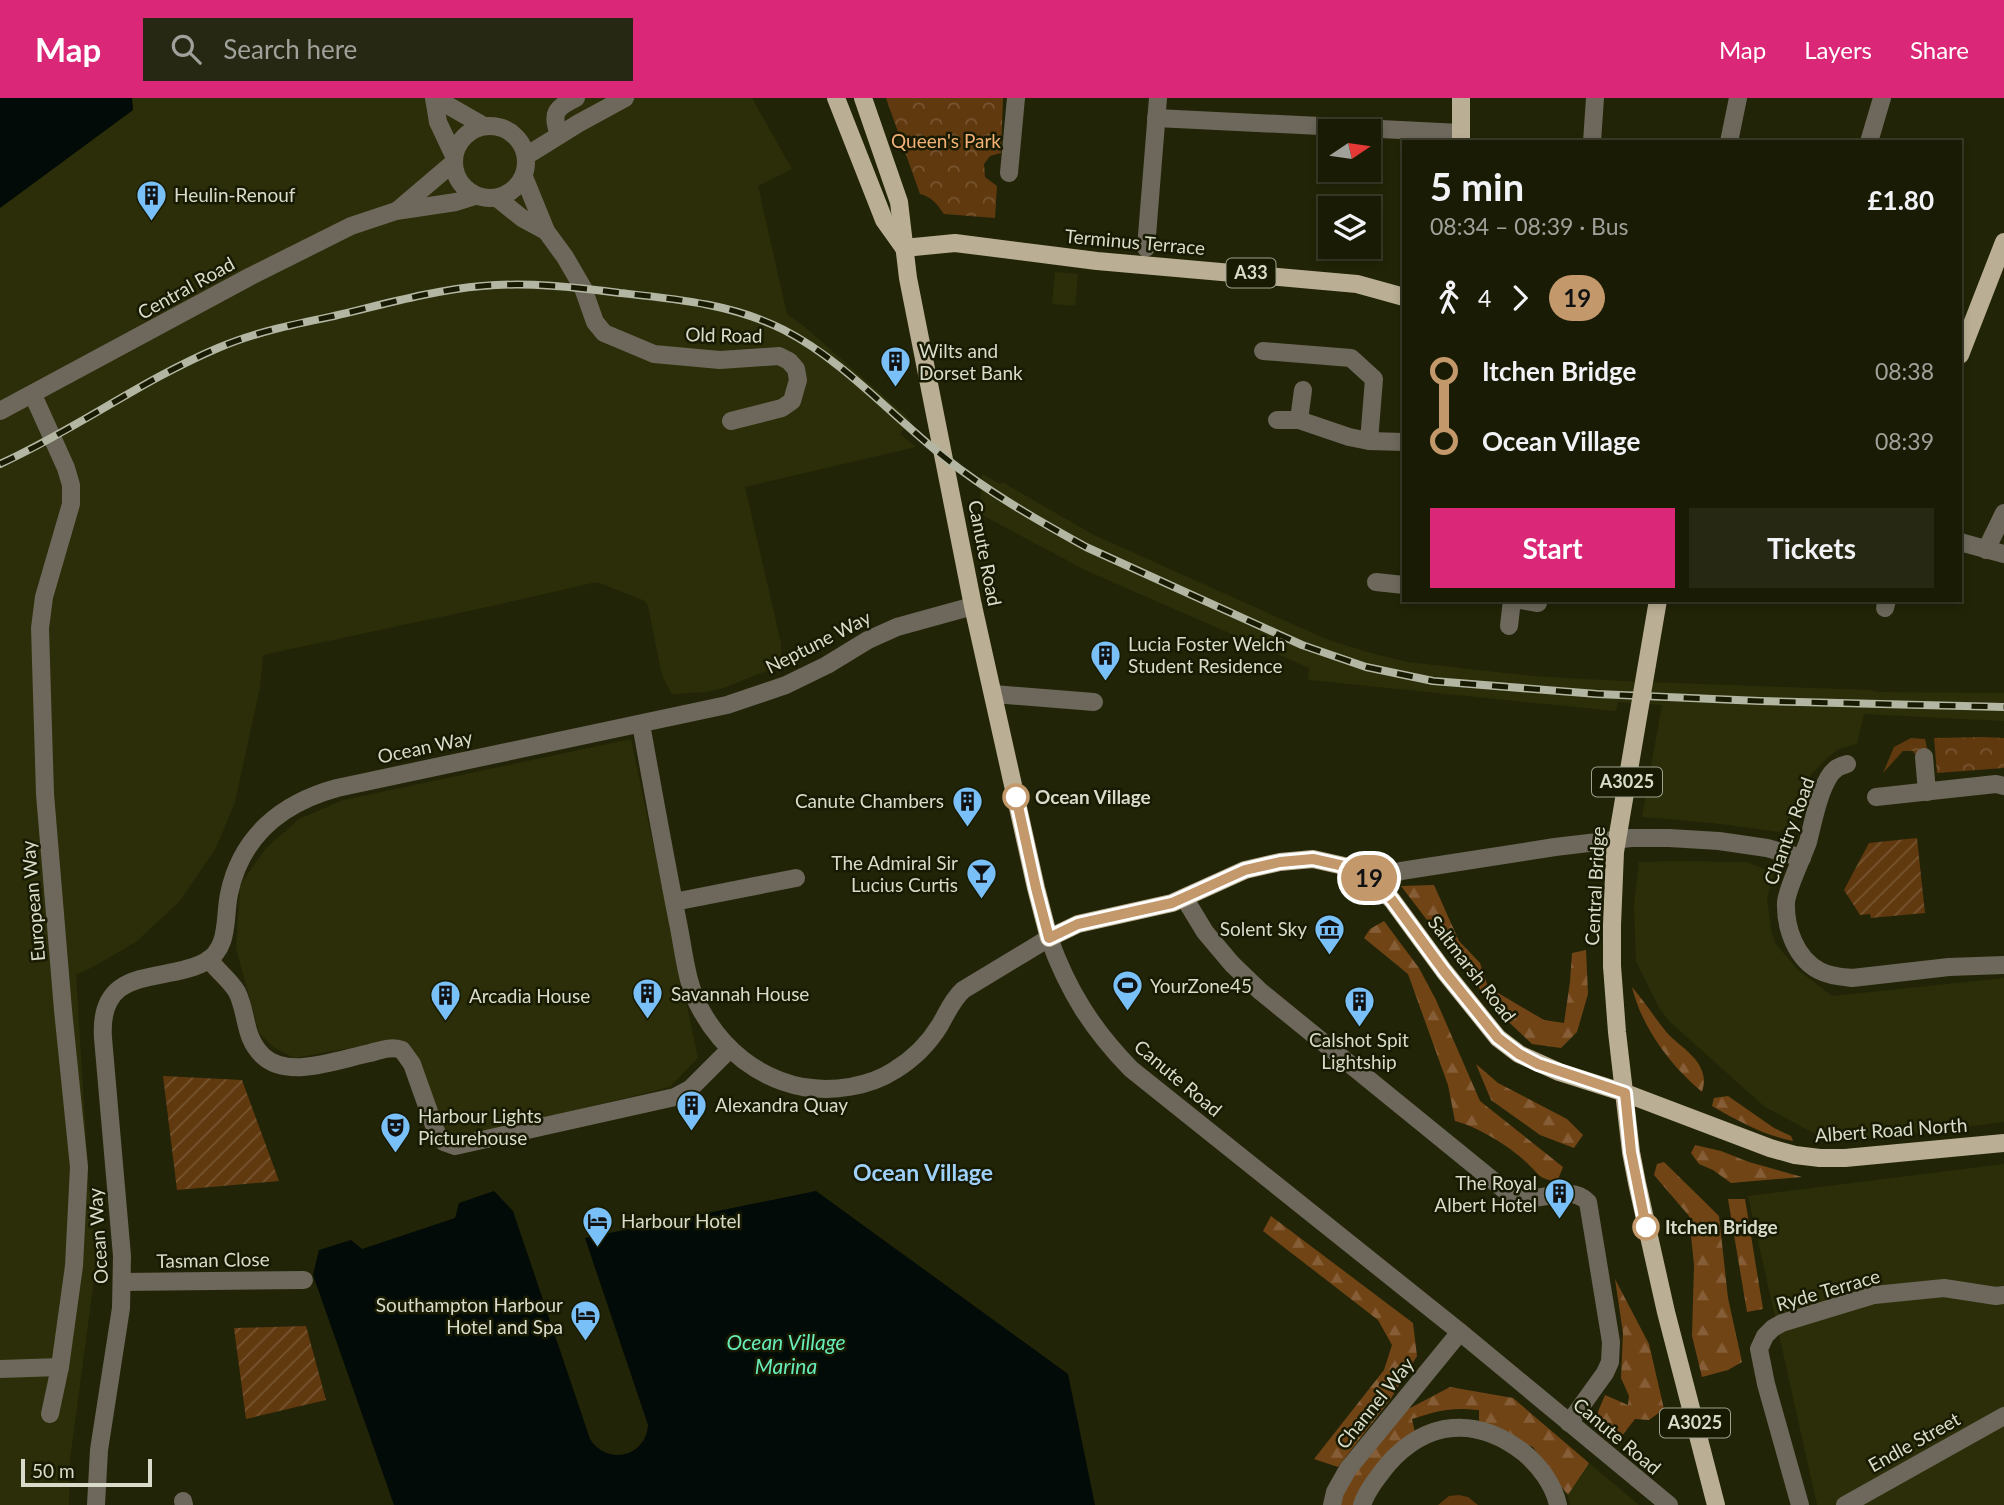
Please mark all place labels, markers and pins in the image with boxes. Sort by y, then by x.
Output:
building icon: Heulin-Renouf [134,178,168,222]
place label: Heulin-Renouf [174,183,296,206]
place label: Wilts and Dorset Bank [919,339,1023,384]
building icon: Wilts and Dorset Bank [879,345,913,389]
place label: Lucia Foster Welch Student Residence [1128,632,1285,677]
building icon: Lucia Foster Welch Student Residence [1088,638,1122,682]
building icon: Canute Chambers [950,784,984,828]
marker: Ocean Village [1003,784,1029,810]
place label: Ocean Village [1035,785,1151,808]
place label: Canute Chambers [795,789,944,812]
place label: The Admiral Sir Lucius Curtis [831,851,958,896]
bar icon: The Admiral Sir Lucius Curtis [964,857,998,901]
museum icon: Solent Sky [1313,912,1347,956]
place label: Solent Sky [1220,917,1307,940]
sports icon: YourZone45 [1110,969,1144,1013]
place label: YourZone45 [1150,974,1252,997]
building icon: Savannah House [631,977,665,1021]
building icon: Arcadia House [429,979,463,1023]
place label: Savannah House [671,982,809,1005]
place label: Arcadia House [469,984,590,1007]
building icon: Calshot Spit Lightship [1342,984,1376,1028]
place label: Calshot Spit Lightship [1309,1028,1409,1073]
building icon: Alexandra Quay [675,1088,709,1132]
place label: Alexandra Quay [715,1093,848,1116]
place label: Harbour Lights Picturehouse [418,1104,542,1149]
theatre icon: Harbour Lights Picturehouse [378,1110,412,1154]
place label: The Royal Albert Hotel [1434,1171,1537,1216]
building icon: The Royal Albert Hotel [1543,1177,1577,1221]
hotel icon: Harbour Hotel [581,1204,615,1248]
place label: Harbour Hotel [621,1209,741,1232]
marker: Itchen Bridge [1633,1214,1659,1240]
place label: Itchen Bridge [1665,1215,1778,1238]
place label: Southampton Harbour Hotel and Spa [376,1293,563,1338]
hotel icon: Southampton Harbour Hotel and Spa [569,1299,603,1343]

